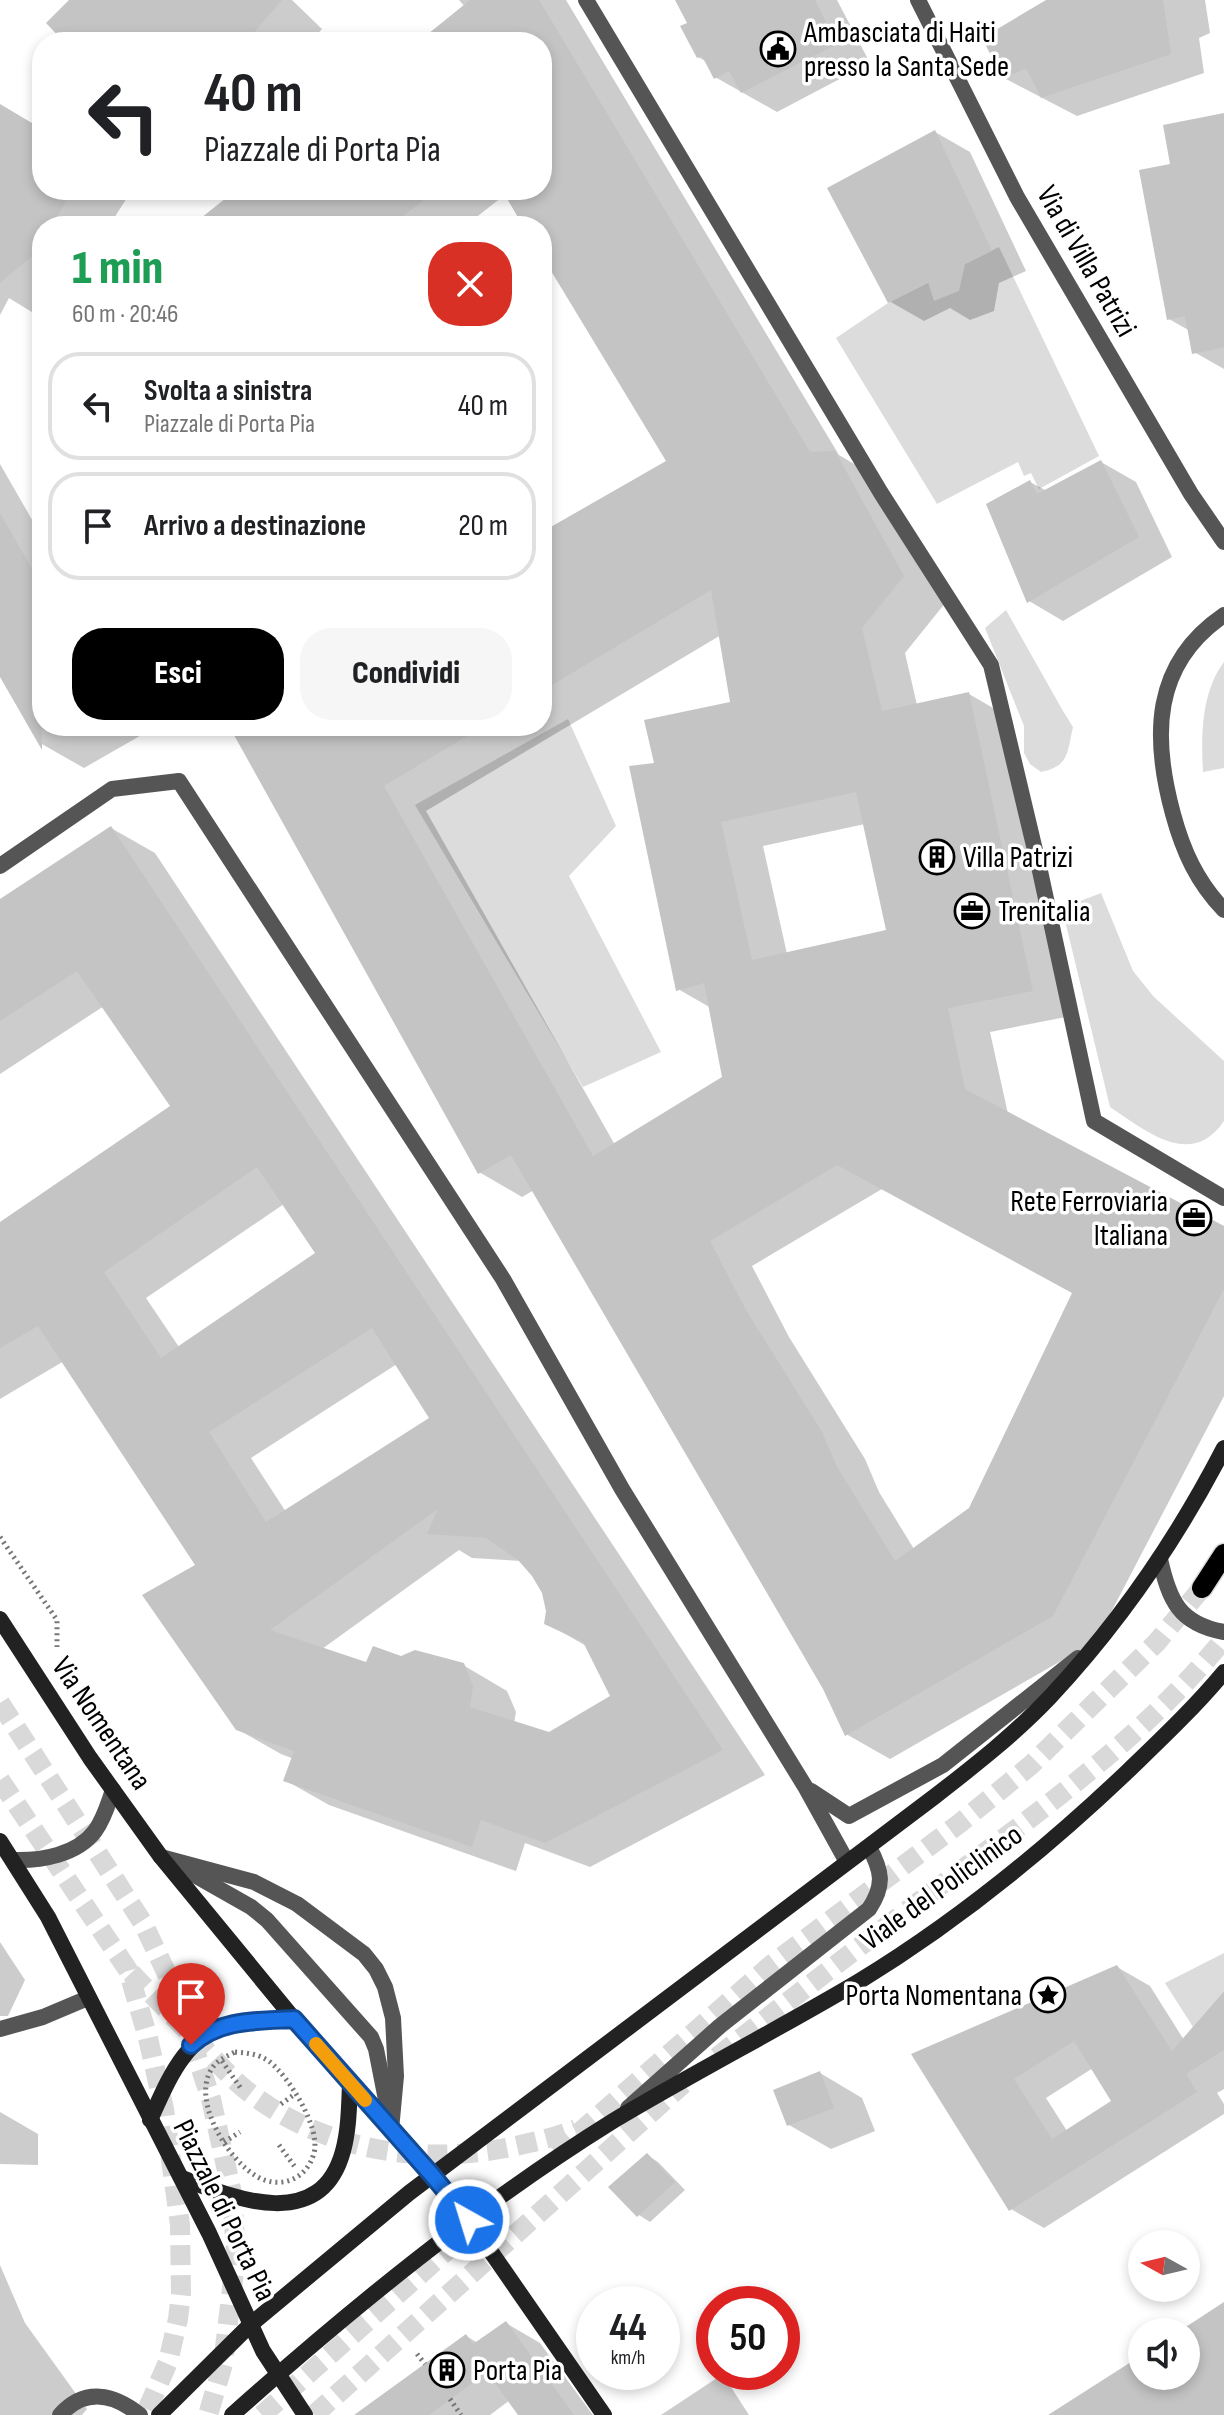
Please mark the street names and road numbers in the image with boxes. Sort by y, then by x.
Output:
street label: Via di Villa Patrizi [1028,180,1144,343]
street label: Via Nomentana [44,1650,159,1797]
street label: Viale del Policlinico [854,1817,1030,1959]
street label: Piazzale di Porta Pia [165,2114,284,2307]

